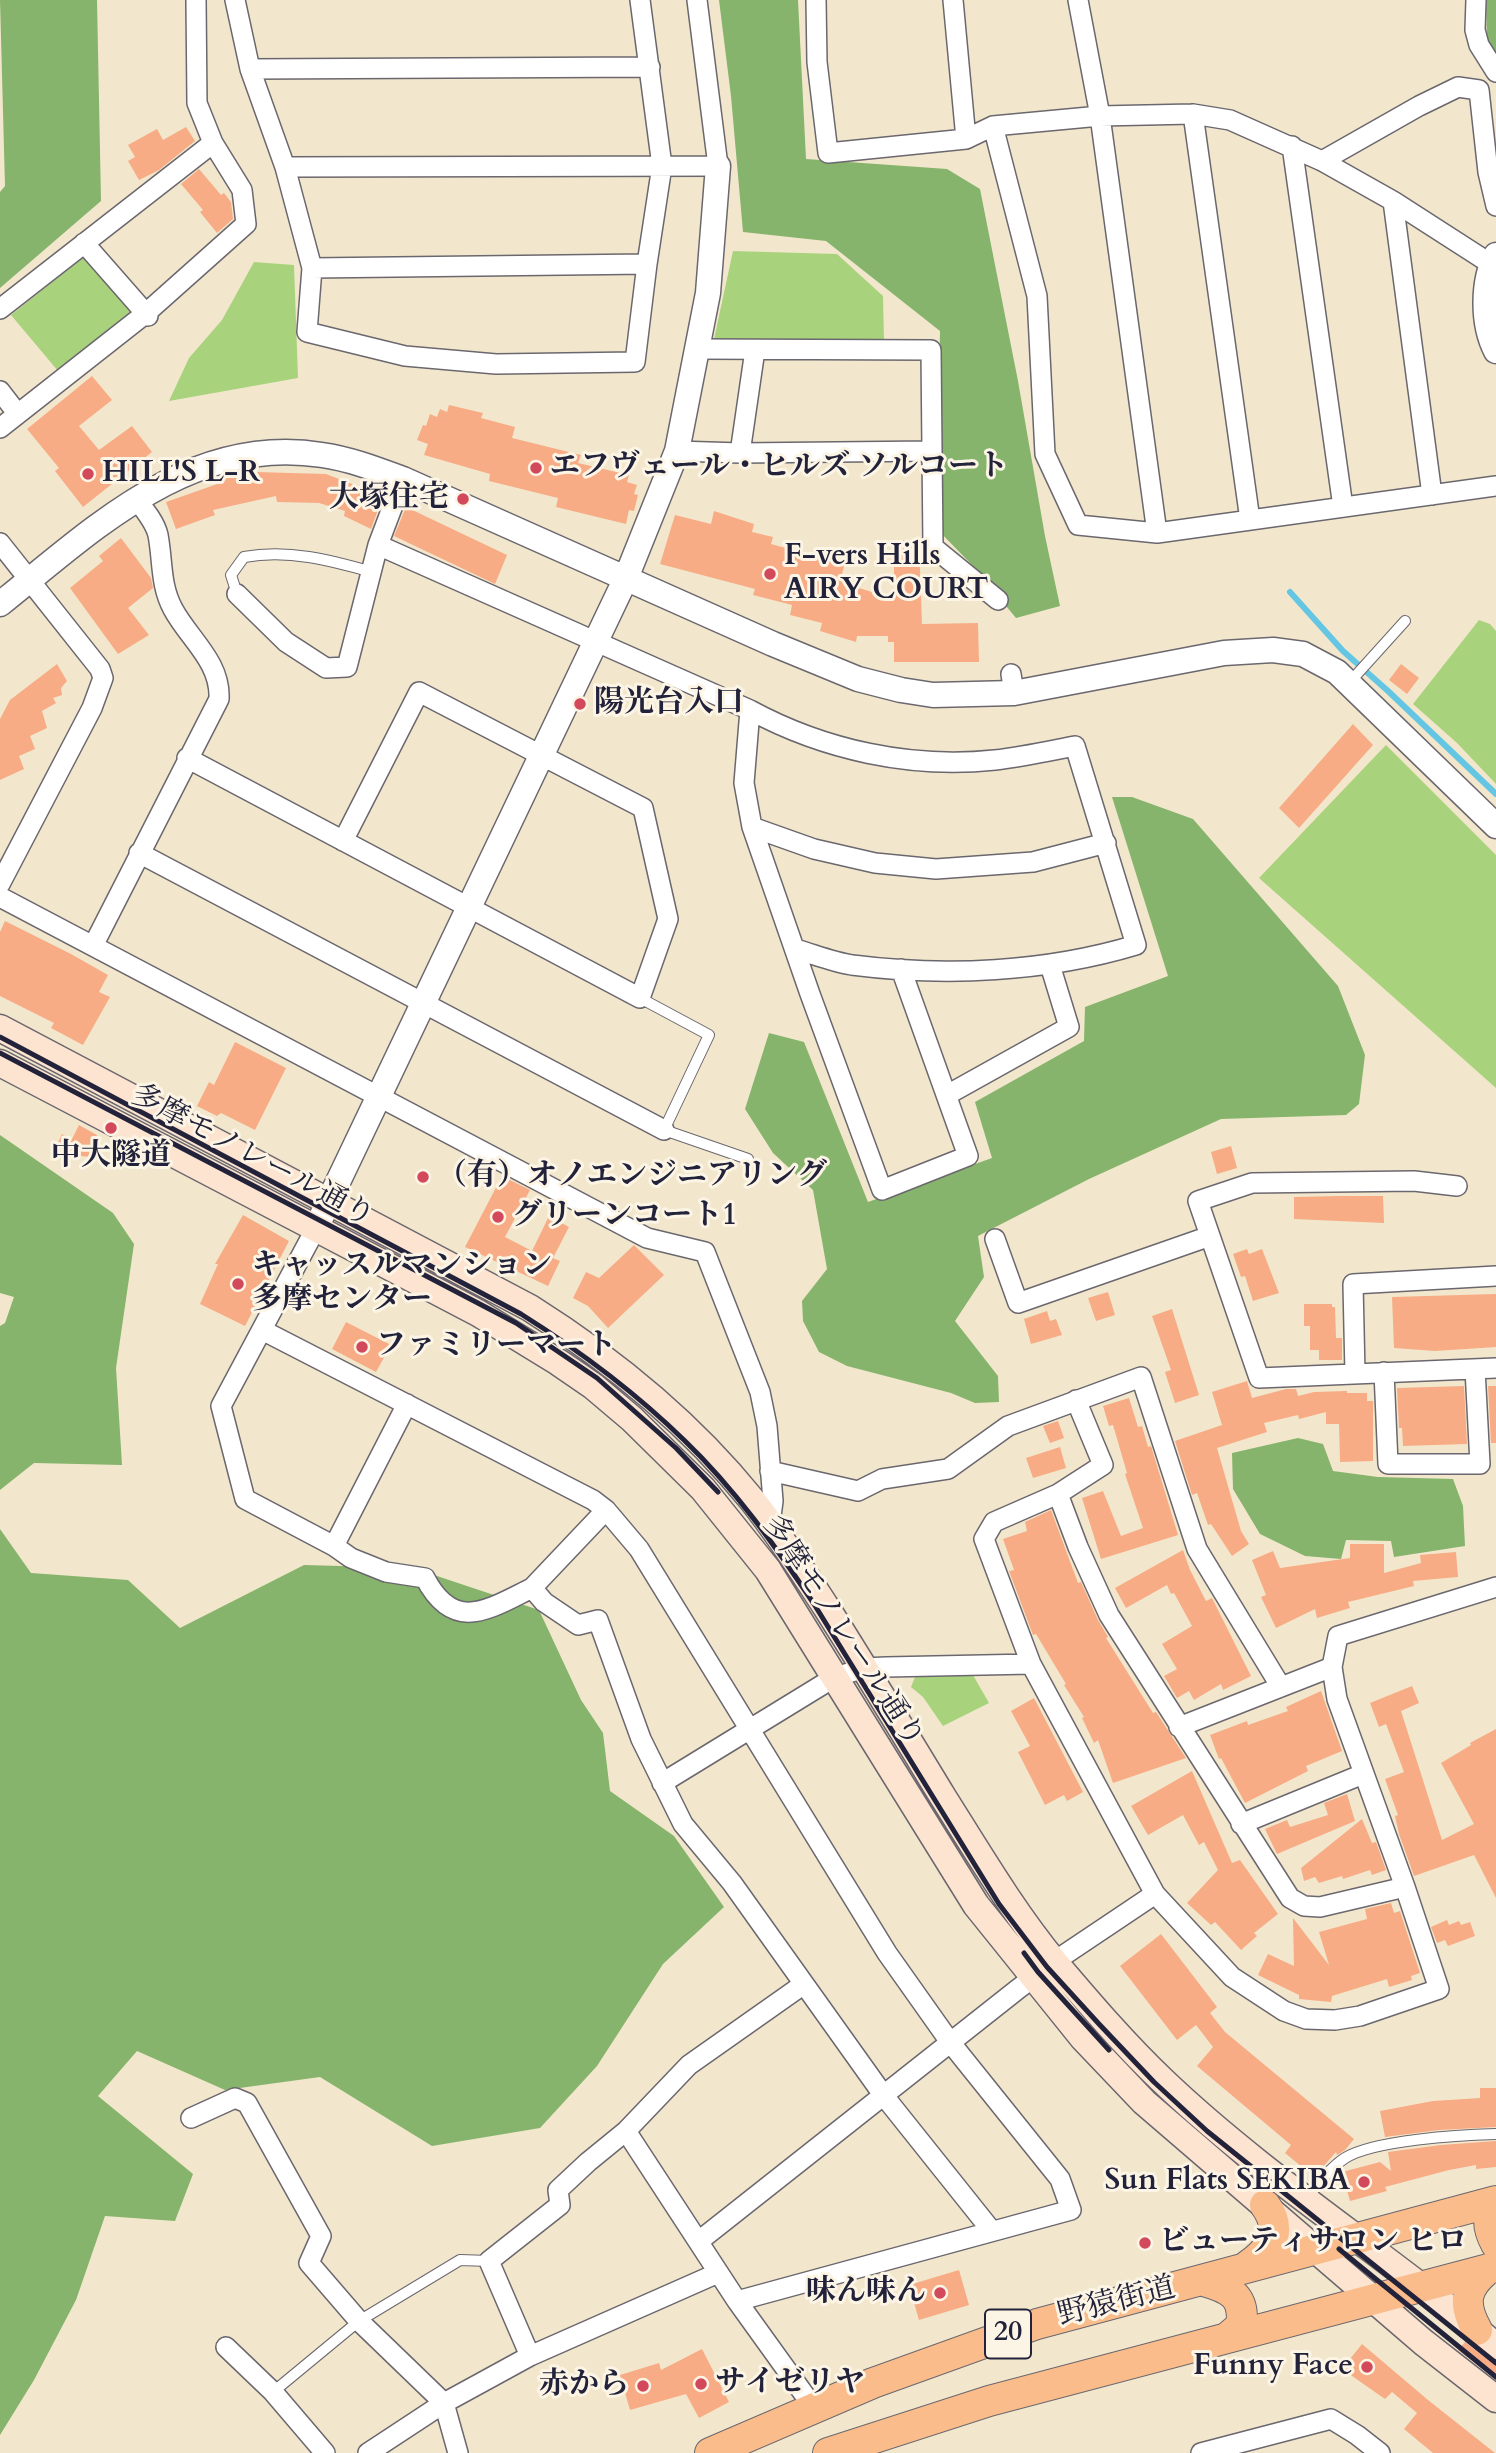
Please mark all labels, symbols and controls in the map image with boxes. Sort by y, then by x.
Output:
place label: エフヴェール・ヒルズ ソルコート [550,450,1008,486]
place label: HILL'S L-R [102,456,260,492]
marker: エフヴェール・ヒルズ ソルコート [528,460,544,476]
marker: HILL'S L-R [80,466,96,482]
place label: 大塚住宅 [329,481,449,517]
marker: 大塚住宅 [455,491,471,507]
place label: F-vers Hills AIRY COURT [784,539,988,610]
marker: F-vers Hills AIRY COURT [762,566,778,582]
place label: 陽光台入口 [594,686,744,722]
marker: 陽光台入口 [572,696,588,712]
street label: 多摩モノレール通り [124,1078,380,1236]
marker: 中大隧道 [103,1120,119,1136]
place label: 中大隧道 [51,1139,171,1175]
place label: （有）オノエンジニアリング [437,1159,827,1195]
marker: （有）オノエンジニアリング [415,1169,431,1185]
place label: グリーンコート1 [512,1199,737,1235]
marker: グリーンコート1 [490,1209,506,1225]
place label: キャッスルマンション 多摩センター [252,1249,552,1320]
marker: キャッスルマンション 多摩センター [230,1276,246,1292]
place label: ファミリーマート [376,1329,616,1365]
marker: ファミリーマート [354,1339,370,1355]
street label: 多摩モノレール通り [753,1509,931,1755]
place label: Sun Flats SEKIBA [1104,2164,1350,2200]
marker: Sun Flats SEKIBA [1356,2174,1372,2190]
place label: ビューティサロン ヒロ [1159,2225,1467,2261]
marker: ビューティサロン ヒロ [1137,2235,1153,2251]
street label: 野猿街道 [1054,2271,1180,2335]
place label: 味ん味ん [806,2275,926,2311]
marker: 味ん味ん [932,2285,948,2301]
road number: 20 [985,2310,1031,2358]
place label: Funny Face [1193,2349,1353,2385]
marker: Funny Face [1359,2359,1375,2375]
place label: サイゼリヤ [715,2366,865,2402]
place label: 赤から [539,2368,629,2404]
marker: サイゼリヤ [693,2376,709,2392]
marker: 赤から [635,2378,651,2394]

